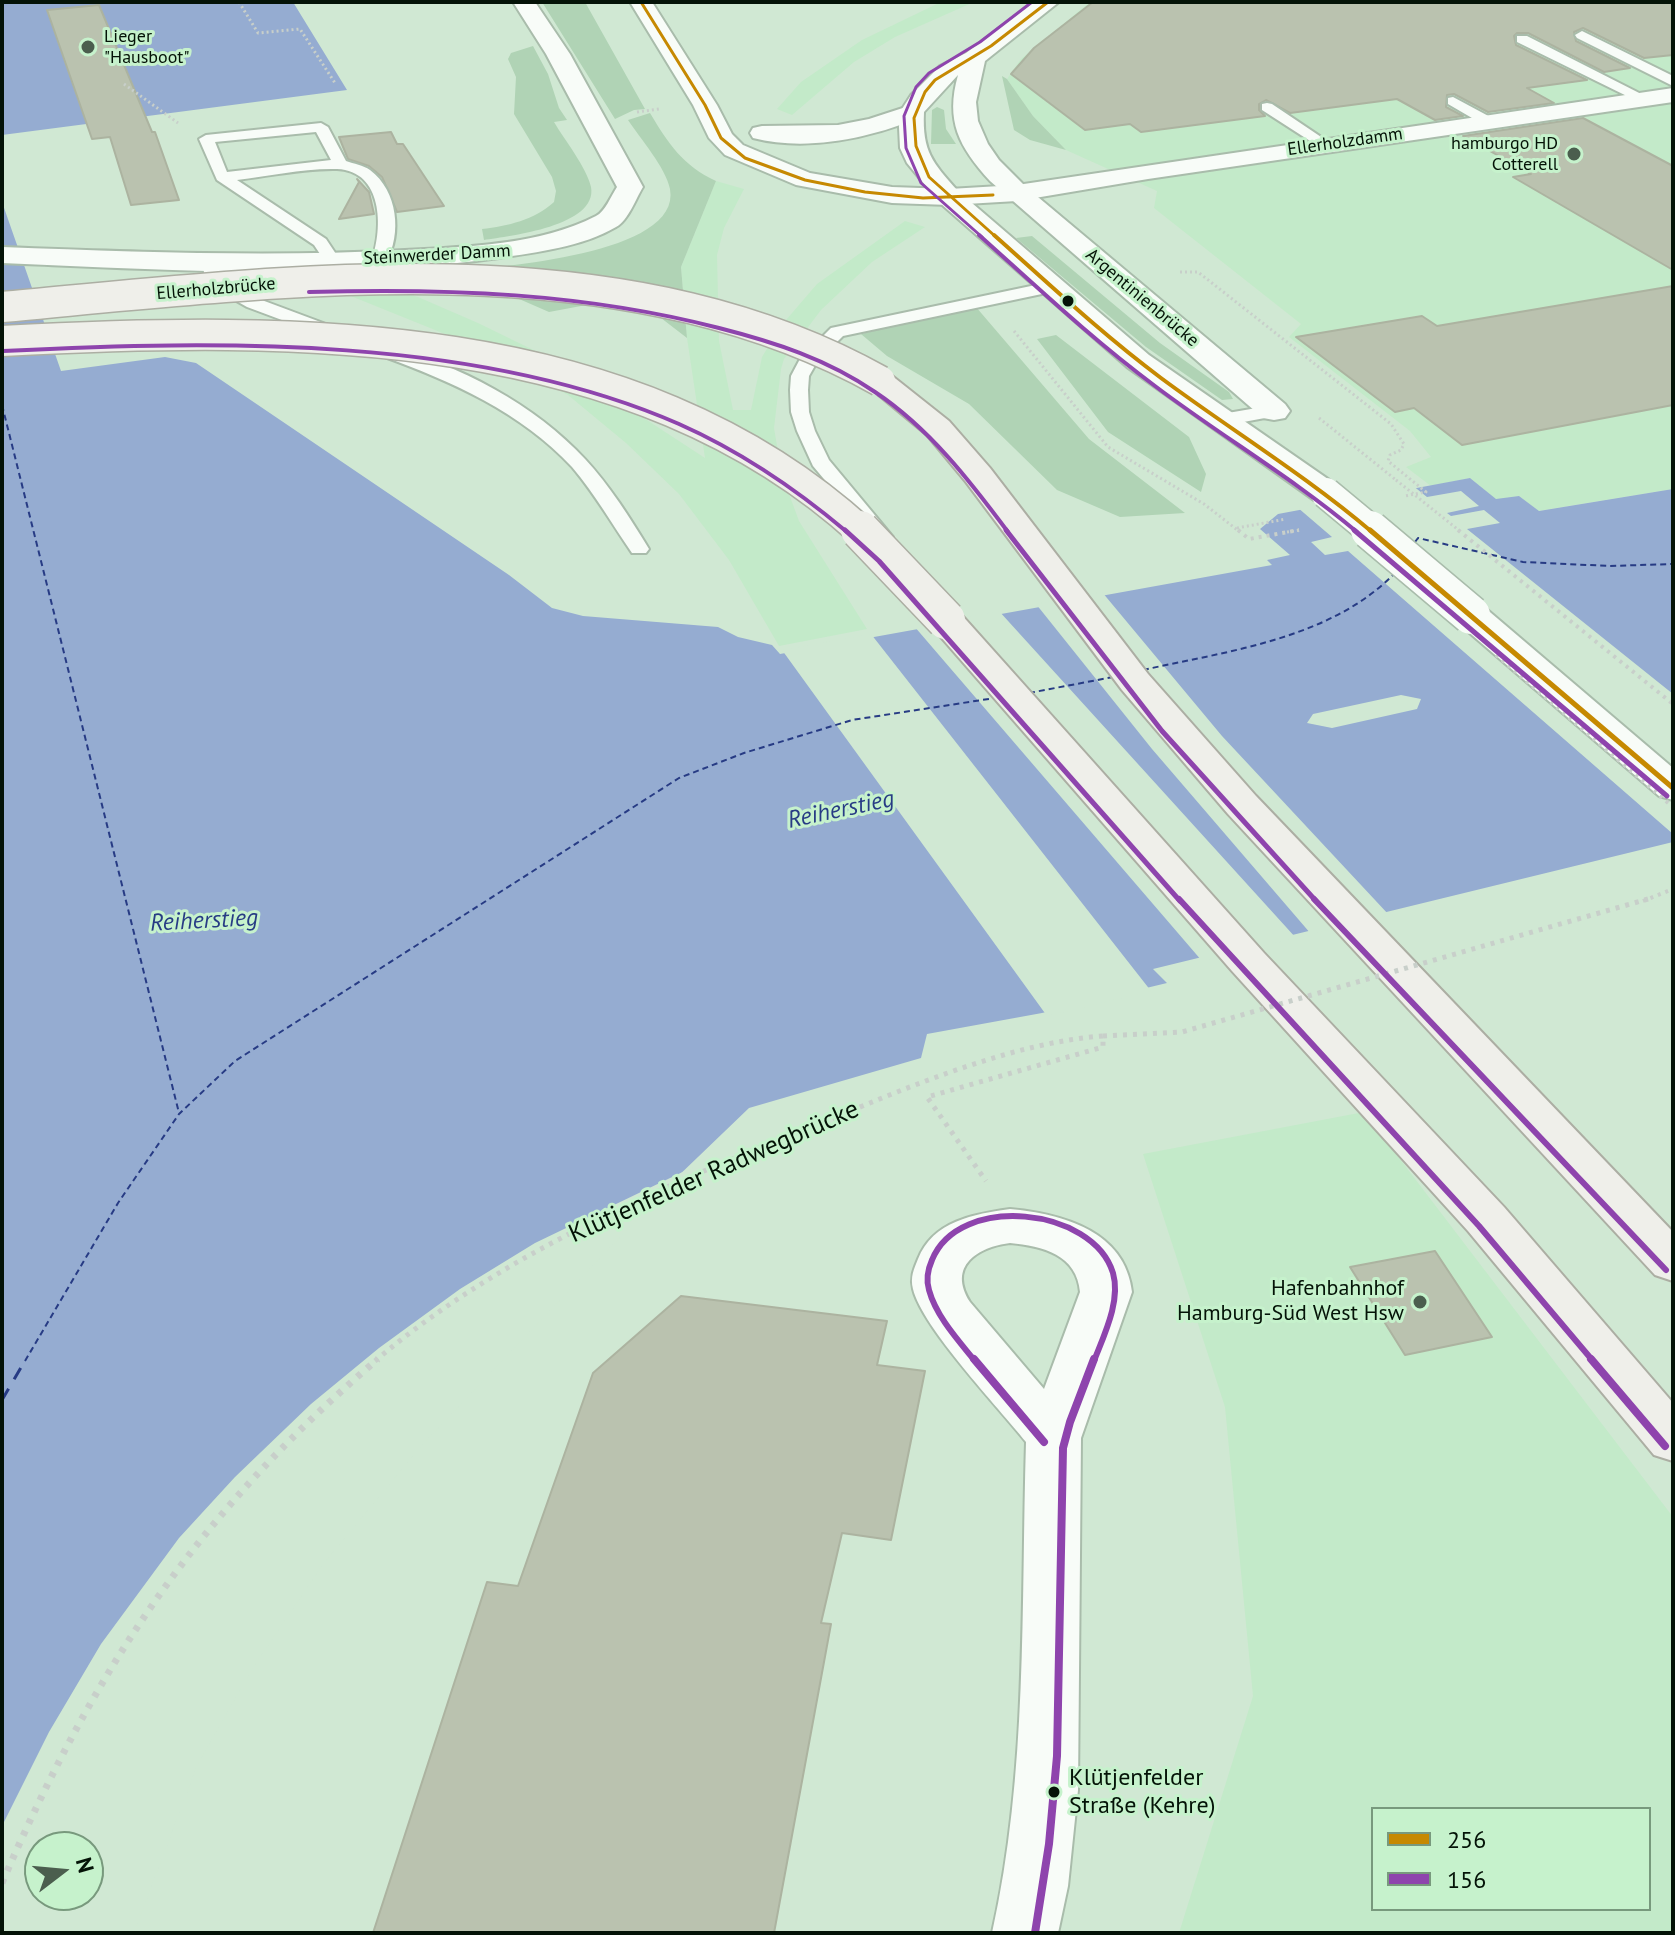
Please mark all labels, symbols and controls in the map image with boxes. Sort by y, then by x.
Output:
place label: Lieger "Hausboot" [104,26,189,68]
marker: Lieger "Hausboot" [79,38,97,56]
street label: Ellerholzdamm [1286,123,1404,161]
place label: hamburgo HD Cotterell [1451,133,1558,176]
marker: hamburgo HD Cotterell [1565,145,1583,163]
street label: Steinwerder Damm [363,240,511,270]
street label: Argentinienbrücke [1081,244,1203,352]
street label: Ellerholzbrücke [156,273,276,305]
unlabelled marker [1060,293,1076,309]
water label: Reiherstieg [785,785,897,835]
water label: Reiherstieg [149,904,259,938]
street label: Klütjenfelder Radwegbrücke [564,1094,864,1250]
place label: Hafenbahnhof Hamburg-Süd West Hsw [1177,1276,1404,1328]
marker: Hafenbahnhof Hamburg-Süd West Hsw [1411,1293,1429,1311]
place label: Klütjenfelder Straße (Kehre) [1069,1764,1215,1820]
marker: Klütjenfelder Straße (Kehre) [1046,1784,1062,1800]
legend [1371,1807,1651,1911]
text: 256 [1447,1824,1486,1855]
north arrow [24,1831,104,1911]
text: N [70,1854,101,1876]
text: 156 [1447,1864,1486,1895]

